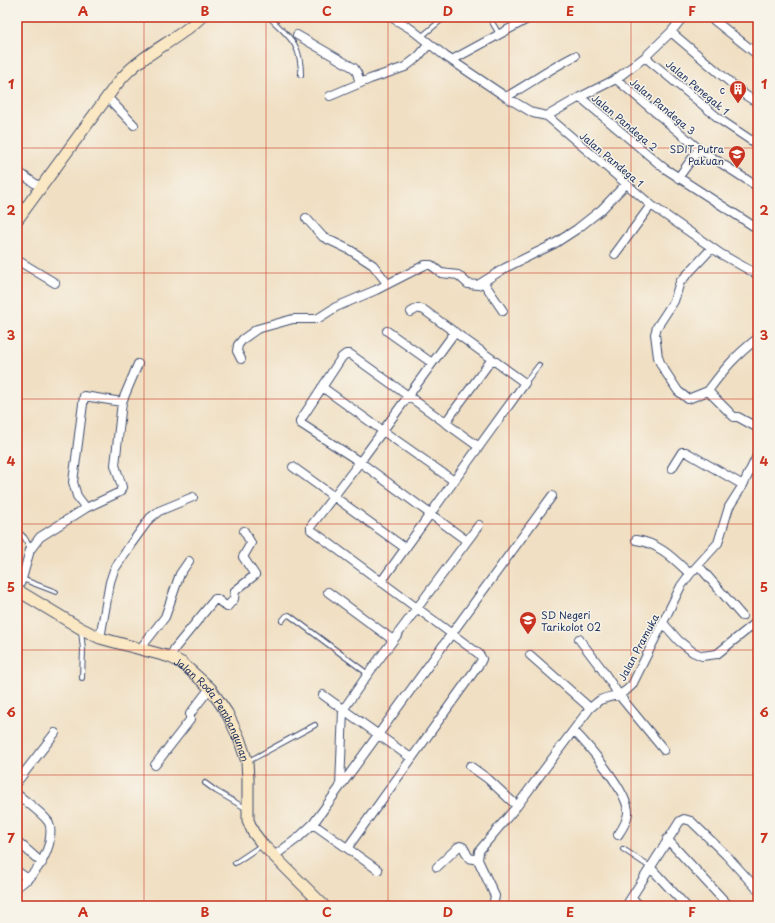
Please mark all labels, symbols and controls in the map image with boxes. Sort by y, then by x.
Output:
text: A [78,1,88,20]
text: B [201,1,210,20]
text: C [322,1,332,20]
text: D [443,1,453,20]
text: E [566,1,574,20]
text: F [688,1,696,20]
street label: Jalan Penegak 1 [663,56,733,118]
text: 1 [8,74,14,93]
street label: Jalan Pandega 3 [627,74,699,138]
text: 1 [761,74,767,93]
building icon: c [728,79,748,104]
place label: c [720,82,725,97]
street label: Jalan Pandega 2 [589,90,661,154]
street label: Jalan Pandega 1 [577,128,647,190]
place label: SDIT Putra Pakuan [669,141,725,168]
school or university icon: SDIT Putra Pakuan [727,144,747,169]
text: 2 [6,200,16,219]
text: 2 [759,200,769,219]
text: 3 [7,325,16,344]
text: 3 [760,325,769,344]
text: 4 [7,451,16,470]
text: 4 [760,451,769,470]
text: 5 [7,577,15,596]
text: 5 [760,577,768,596]
place label: SD Negeri Tarikolot 02 [541,607,601,634]
school or university icon: SD Negeri Tarikolot 02 [518,610,538,635]
street label: Jalan Pramuka [614,610,662,683]
street label: Jalan Roda Pembangunan [172,653,254,763]
text: 6 [6,702,16,721]
text: 6 [759,702,769,721]
text: 7 [7,828,15,847]
text: 7 [760,828,768,847]
text: A [78,902,88,921]
text: B [201,902,210,921]
text: C [322,902,332,921]
text: D [443,902,453,921]
text: E [566,902,574,921]
text: F [688,902,696,921]

